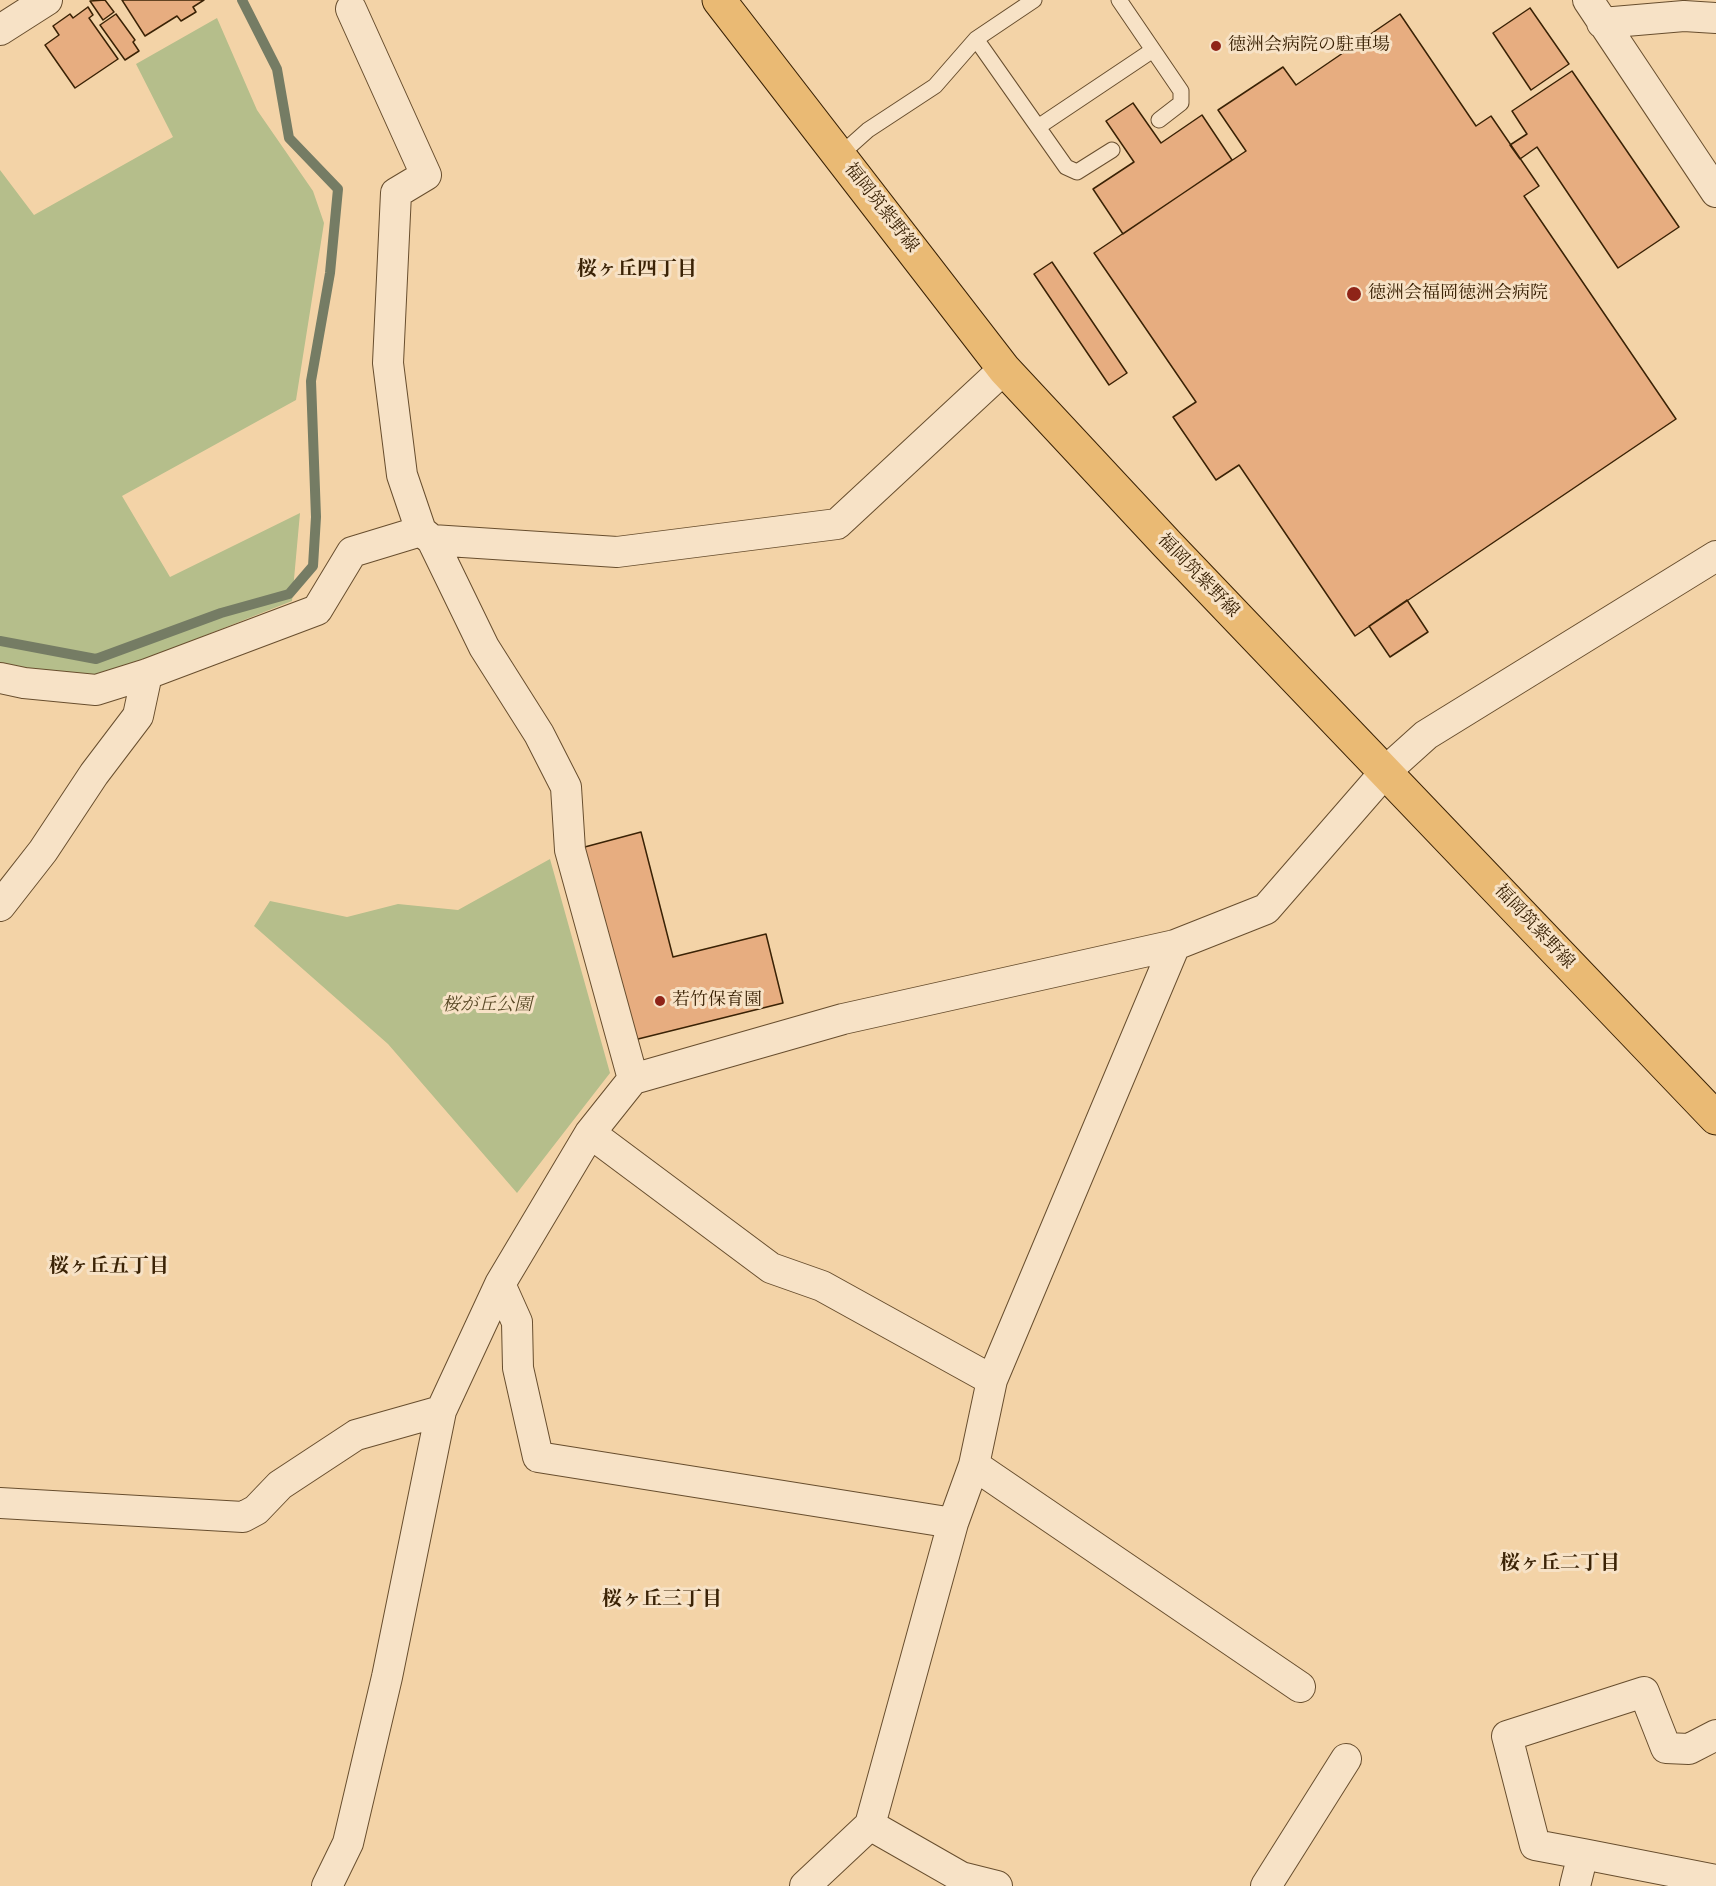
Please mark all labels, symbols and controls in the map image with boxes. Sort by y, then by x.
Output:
place label: 徳洲会病院の駐車場 [1228,35,1390,57]
marker: 徳洲会病院の駐車場 [1209,39,1223,53]
street label: 福岡筑紫野線 [839,159,923,257]
district label: 桜ヶ丘四丁目 [577,258,697,282]
place label: 徳洲会福岡徳洲会病院 [1368,283,1548,305]
marker: 徳洲会福岡徳洲会病院 [1345,285,1363,303]
street label: 福岡筑紫野線 [1153,530,1243,622]
street label: 福岡筑紫野線 [1489,880,1579,974]
place label: 若竹保育園 [672,990,762,1012]
marker: 若竹保育園 [653,994,667,1008]
park label: 桜が丘公園 [442,995,532,1017]
district label: 桜ヶ丘五丁目 [49,1255,169,1279]
district label: 桜ヶ丘二丁目 [1500,1552,1620,1576]
district label: 桜ヶ丘三丁目 [602,1588,722,1612]

